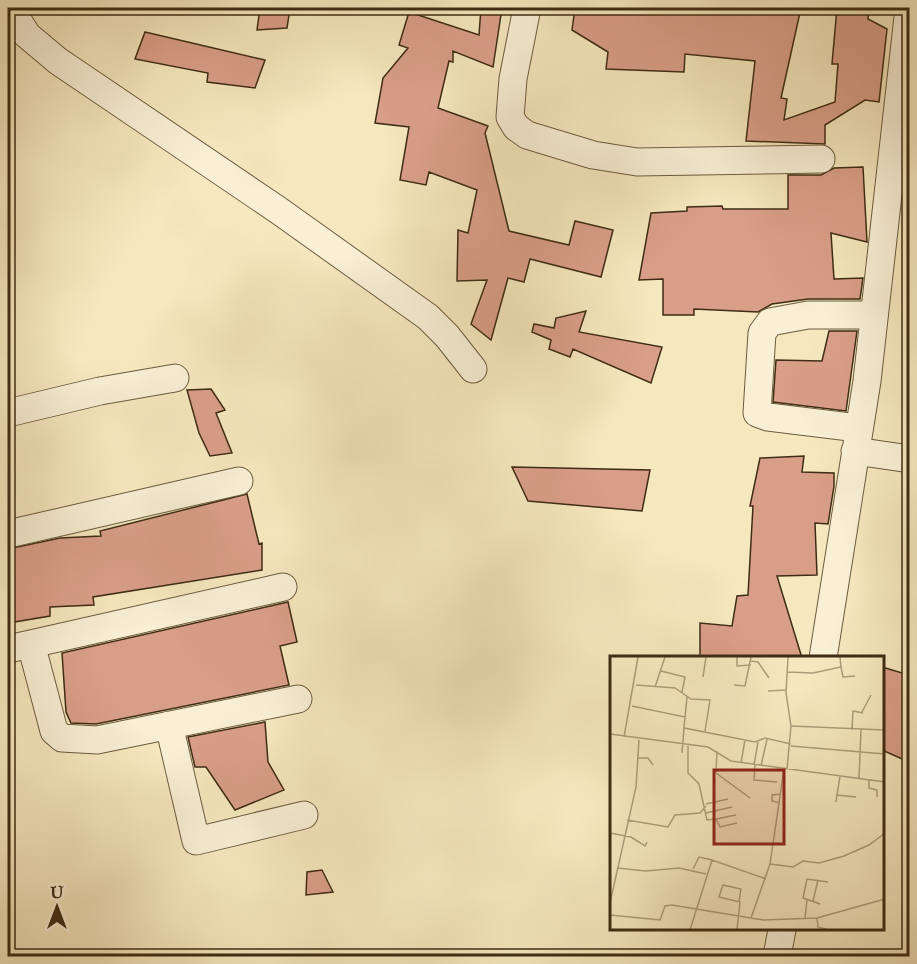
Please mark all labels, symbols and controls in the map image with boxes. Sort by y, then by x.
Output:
inset map [610,656,884,931]
north arrow [27,877,87,937]
text: U [50,883,64,903]

